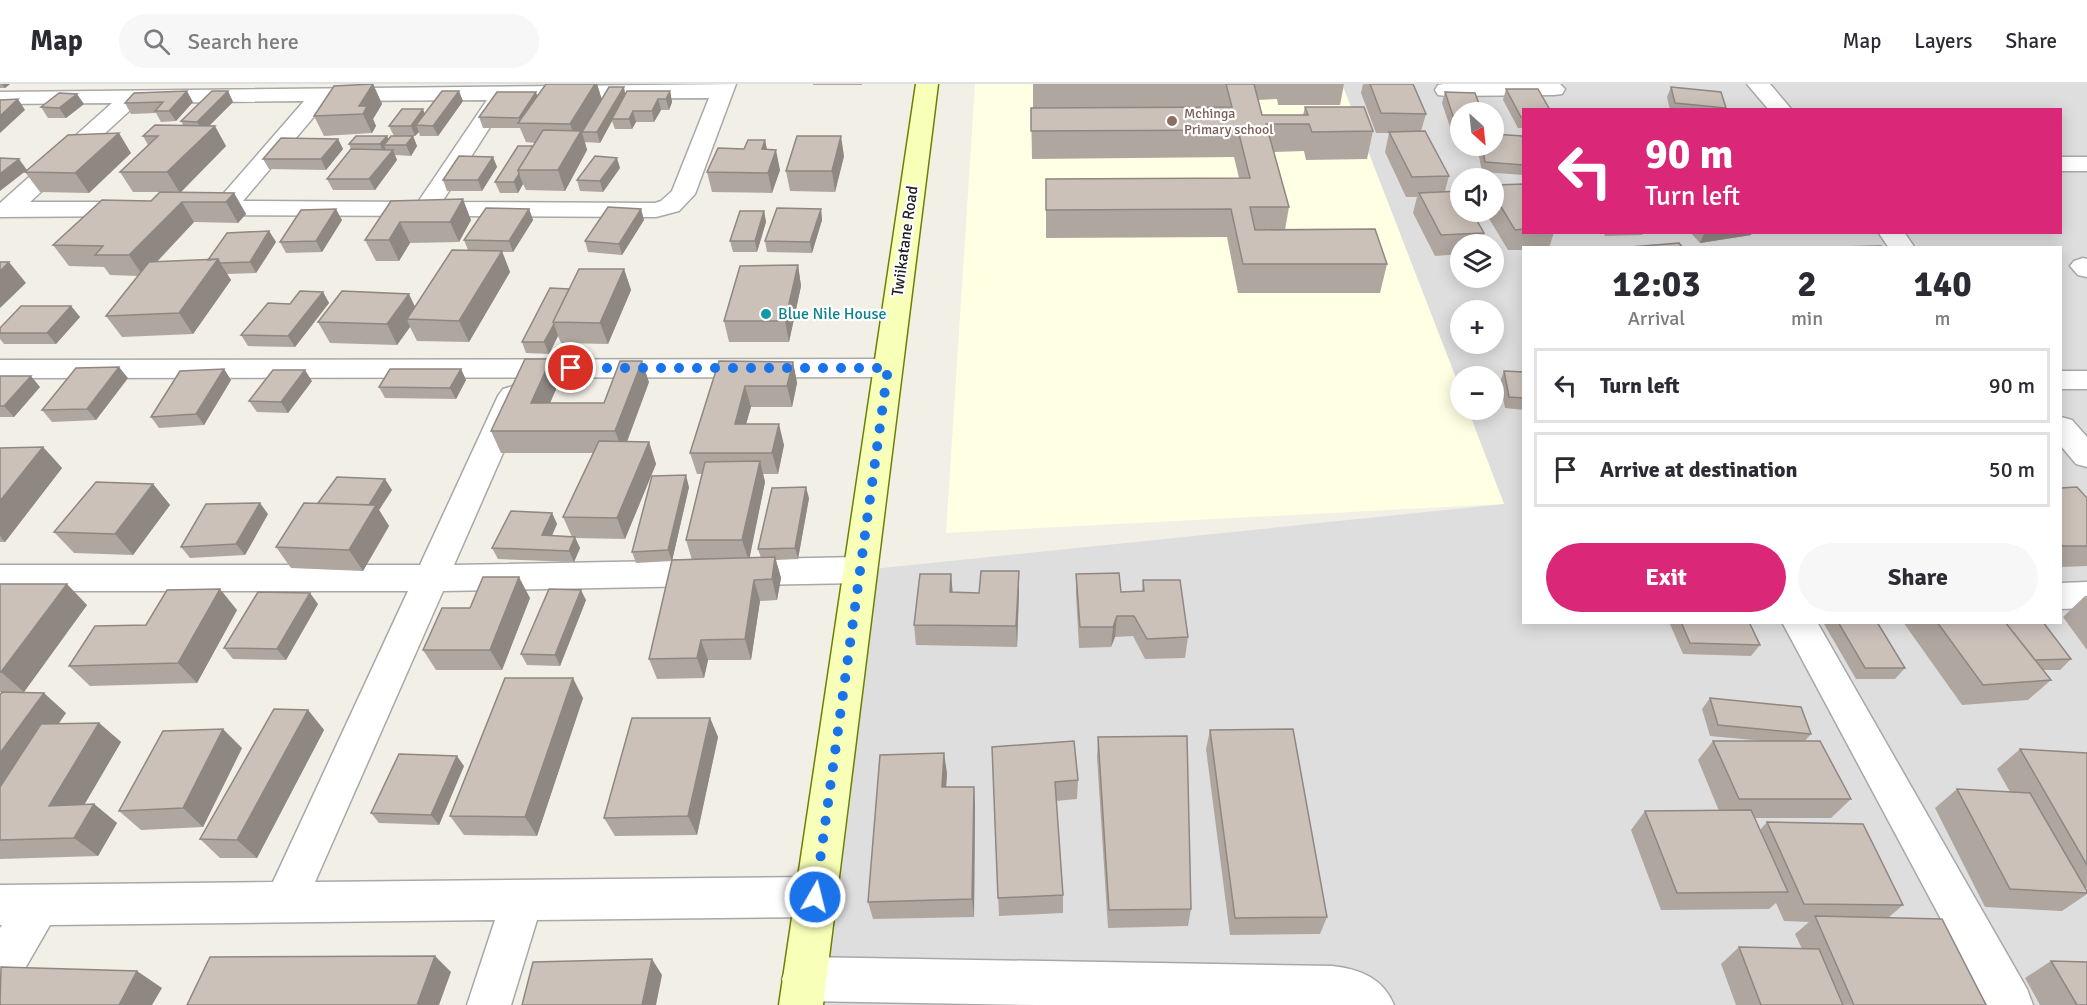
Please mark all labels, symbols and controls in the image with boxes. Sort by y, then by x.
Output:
search box [119,14,539,68]
text: Map [30,24,83,58]
icon: search [140,25,173,58]
text: Search here [188,28,299,55]
text: Map [1843,28,1881,54]
text: Layers [1914,28,1972,54]
text: Share [2005,28,2057,54]
north arrow [1450,102,1504,156]
map controls [1450,102,1504,420]
place label: Mchinga Primary school [1184,105,1273,138]
marker: Mchinga Primary school [1165,114,1179,128]
text: 90 m [1645,129,1734,180]
icon: left [1546,132,1624,210]
button: sound [1450,168,1504,222]
text: Turn left [1645,180,1740,213]
street label: Twiikatane Road [887,184,923,298]
button: layers [1450,234,1504,288]
text: 12:03 [1612,262,1701,307]
text: 2 [1797,262,1817,307]
text: 140 [1913,262,1972,307]
button: + [1450,300,1504,354]
place label: Blue Nile House [778,304,887,324]
text: Arrival [1628,306,1685,331]
text: min [1791,306,1823,331]
text: m [1935,306,1951,331]
marker: Blue Nile House [759,307,773,321]
pin [545,342,596,393]
icon: arrive [554,351,587,384]
button: − [1450,366,1504,420]
icon: left [1549,369,1582,402]
text: Turn left [1600,372,1680,399]
text: 90 m [1989,372,2035,399]
icon: arrive [1549,453,1582,486]
text: Arrive at destination [1600,456,1797,483]
text: 50 m [1989,456,2035,483]
button: Exit [1546,543,1786,612]
button: Share [1798,543,2038,612]
position arrow [783,865,847,929]

